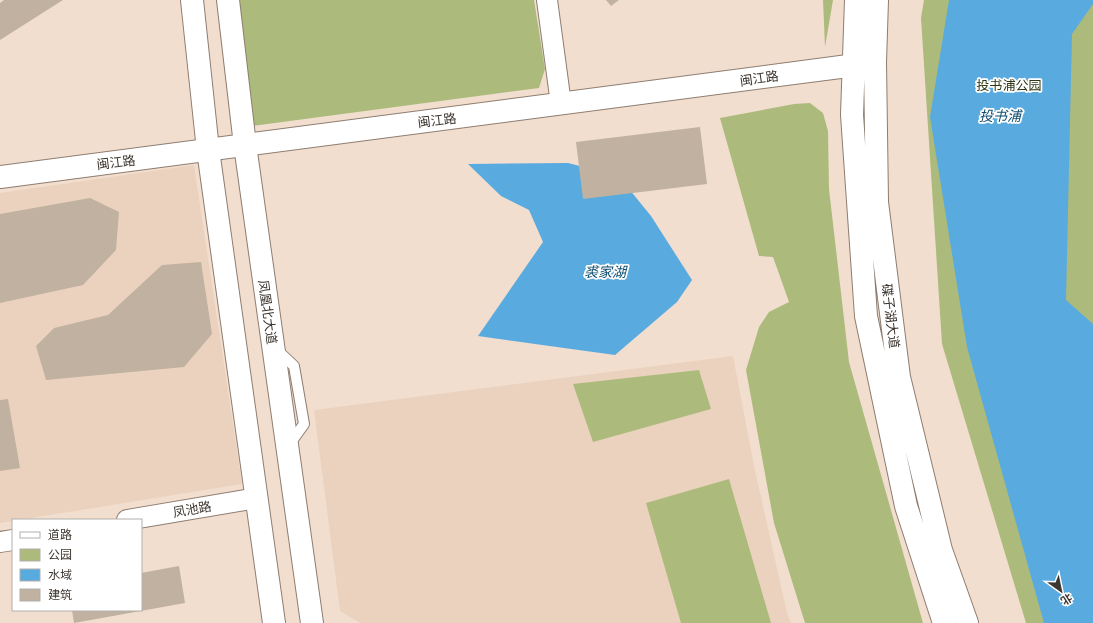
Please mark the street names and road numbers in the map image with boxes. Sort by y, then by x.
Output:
street label: 闽江路 [739,67,779,89]
street label: 闽江路 [417,110,457,130]
street label: 闽江路 [96,152,136,172]
street label: 凤凰北大道 [256,279,280,345]
street label: 碟子湖大道 [879,283,903,349]
street label: 凤池路 [171,498,213,520]

